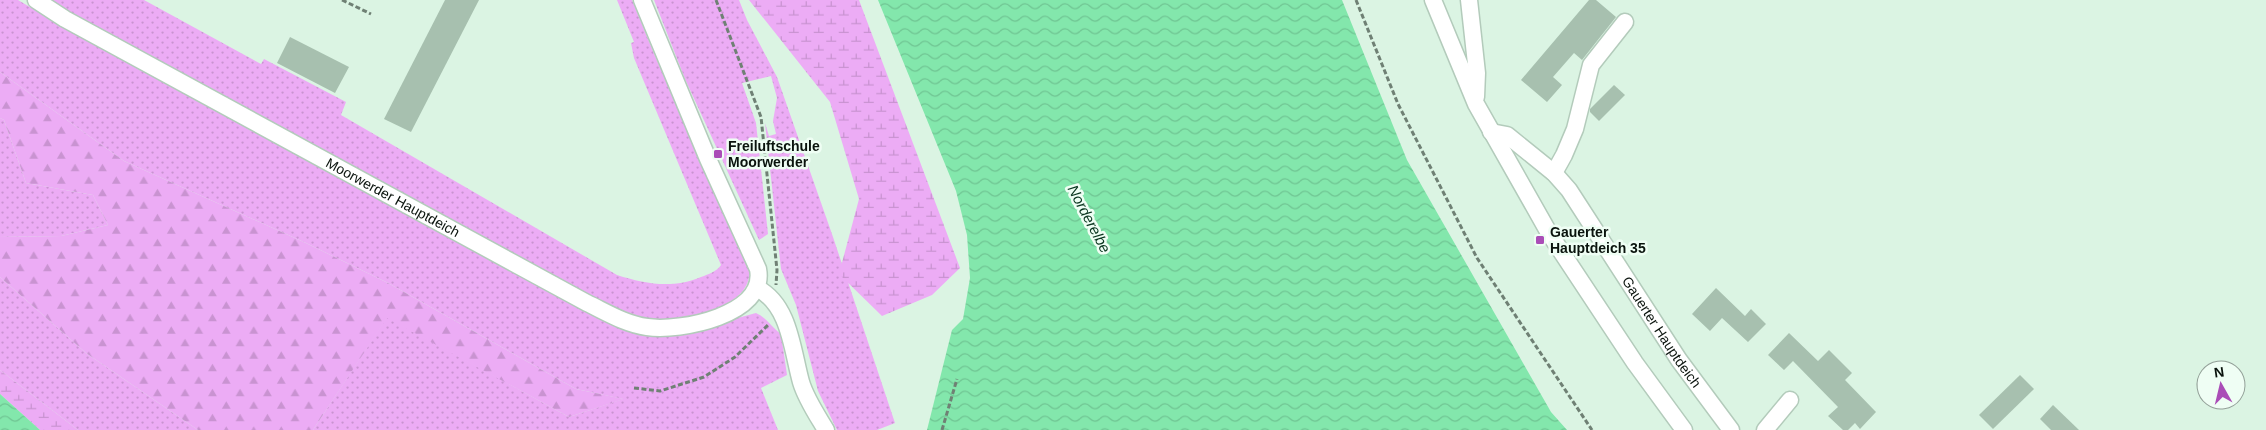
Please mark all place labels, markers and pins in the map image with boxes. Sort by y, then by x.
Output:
place label: Freiluftschule Moorwerder [728,138,820,170]
marker: Freiluftschule Moorwerder [712,148,724,160]
place label: Gauerter Hauptdeich 35 [1550,224,1646,256]
marker: Gauerter Hauptdeich 35 [1534,234,1546,246]

